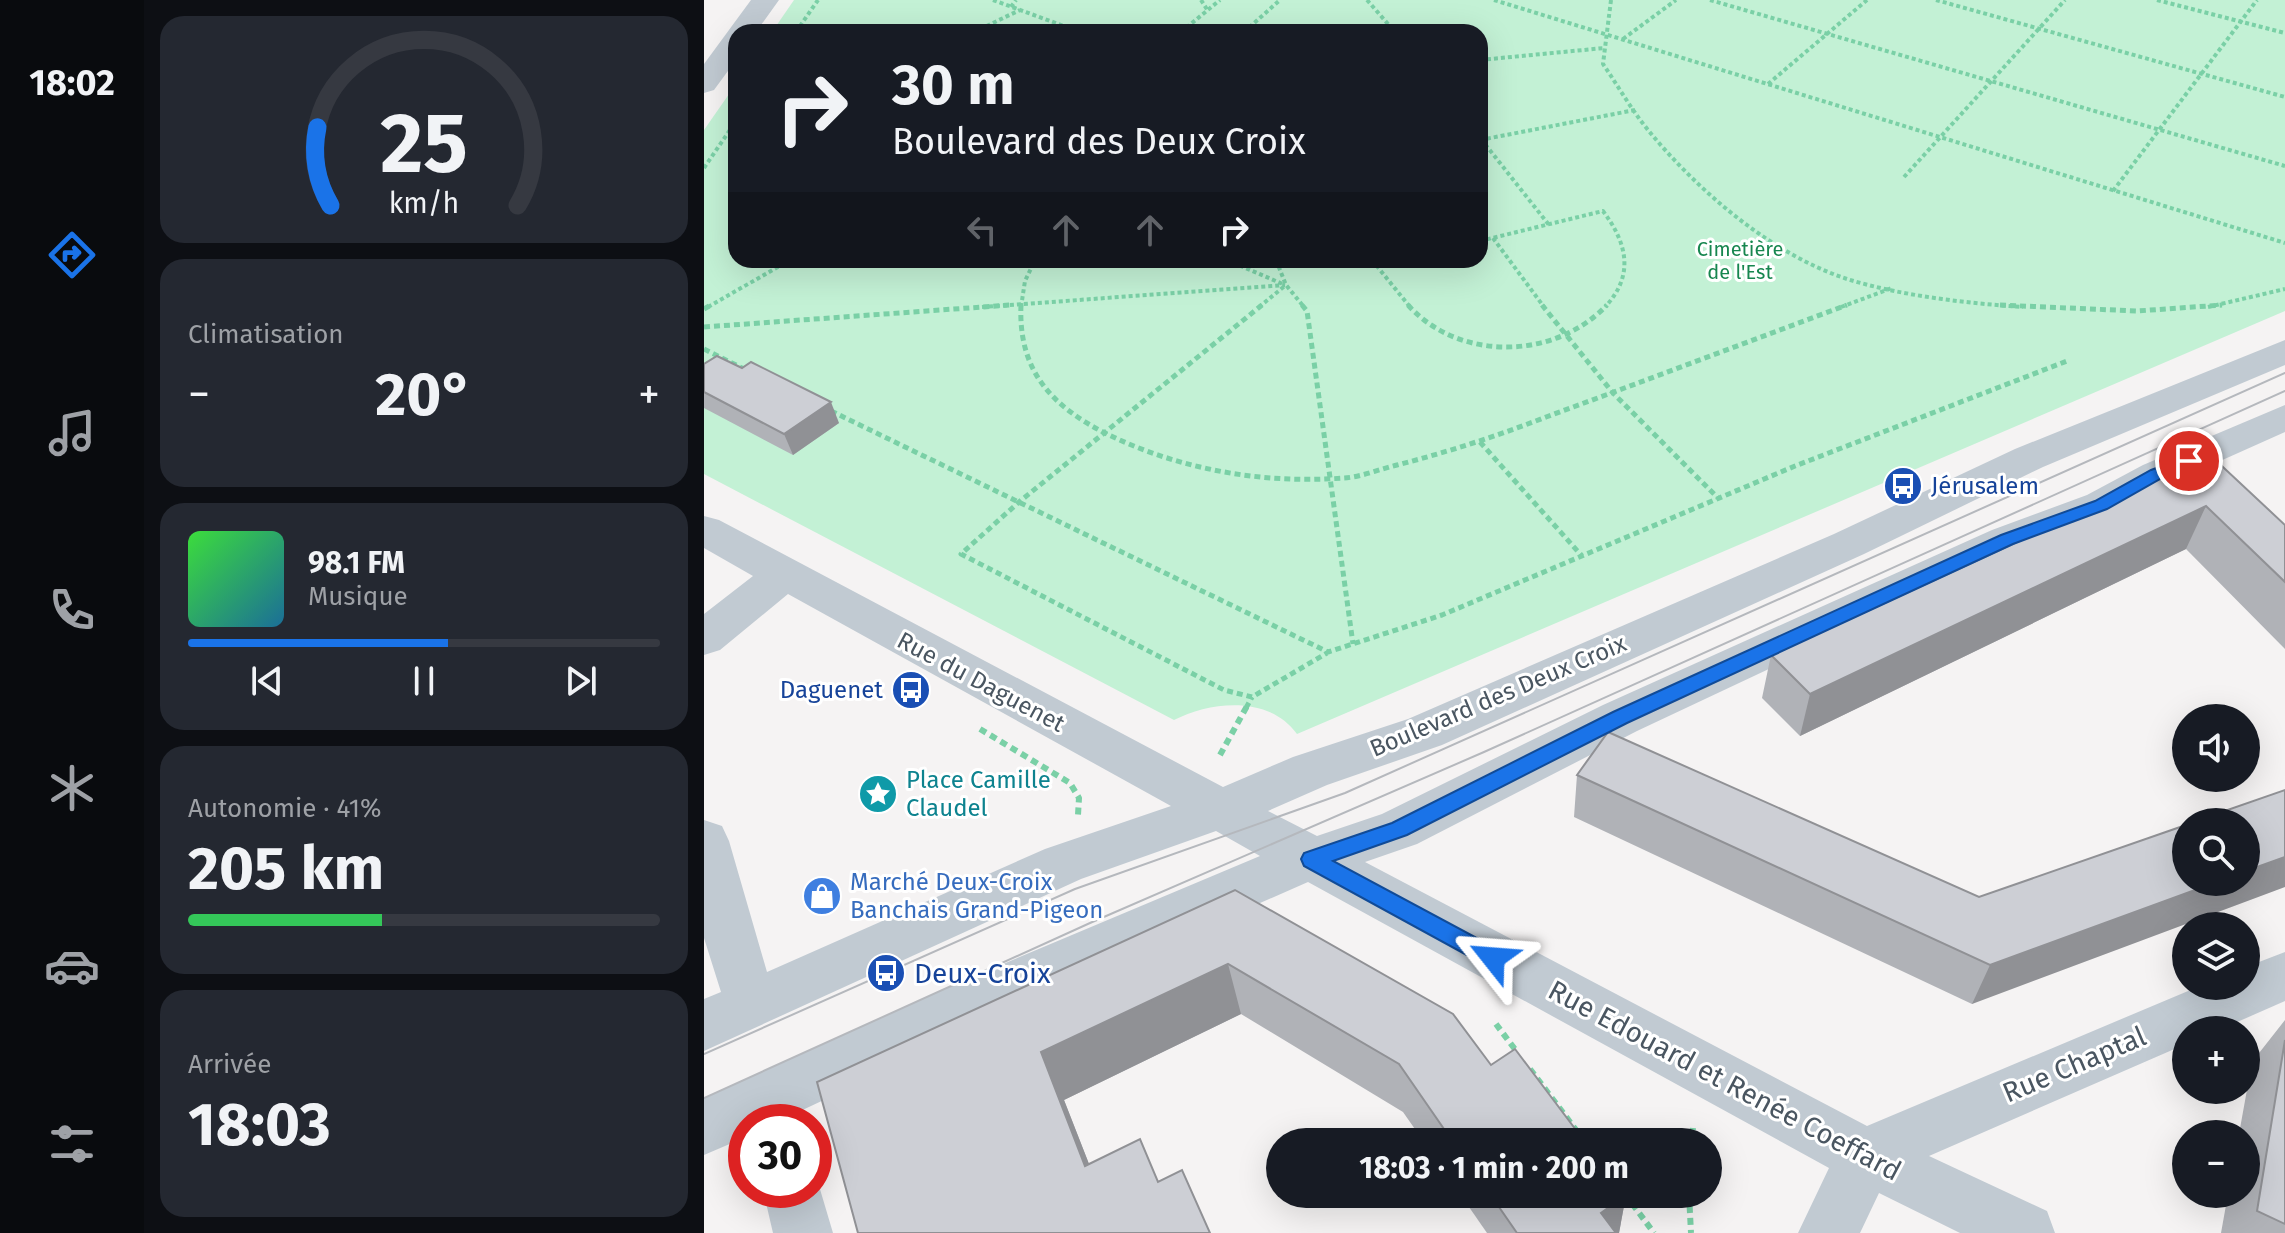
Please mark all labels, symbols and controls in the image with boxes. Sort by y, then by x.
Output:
text: 30 m [892,52,1014,119]
icon: right [760,56,864,160]
text: 18:02 [29,61,115,105]
text: 25 [380,93,468,193]
text: Boulevard des Deux Croix [892,120,1306,164]
text: km/h [389,186,459,221]
icon: left [960,208,1004,252]
icon: ahead [1044,208,1088,252]
icon: ahead [1128,208,1172,252]
icon: right [1212,208,1256,252]
icon: directions [44,227,100,283]
park label: Cimetière de l'Est [1697,237,1783,284]
text: Climatisation [188,319,344,350]
text: 20° [375,359,473,431]
text: − [188,368,210,421]
text: + [638,368,660,421]
icon: music [44,405,100,461]
pin [2155,427,2223,495]
icon: arrive [2167,439,2211,483]
bus stop icon: Jérusalem [1882,465,1924,507]
place label: Jérusalem [1931,472,2039,500]
text: 98.1 FM [308,545,405,581]
text: Musique [308,581,408,612]
icon: phone [44,582,100,638]
street label: Rue du Daguenet [892,626,1070,738]
street label: Boulevard des Deux Croix [1366,629,1631,763]
icon: previous [245,659,289,703]
icon: pause [402,659,446,703]
icon: next [559,659,603,703]
bus stop icon: Daguenet [890,669,932,711]
place label: Daguenet [780,676,883,704]
map controls [2172,704,2260,1208]
button: sound [2172,704,2260,792]
icon: climate [44,760,100,816]
place label: Place Camille Claudel [906,766,1051,822]
place icon: Place Camille Claudel [857,773,899,815]
text: Autonomie · 41% [188,793,382,824]
button: search [2172,808,2260,896]
text: 205 km [188,833,384,905]
place label: Marché Deux-Croix Banchais Grand-Pigeon [850,868,1103,924]
shop icon: Marché Deux-Croix Banchais Grand-Pigeon [801,875,843,917]
button: layers [2172,912,2260,1000]
position arrow [1451,916,1535,1000]
icon: car [44,938,100,994]
bus stop icon: Deux-Croix [865,952,907,994]
place label: Deux-Croix [914,957,1051,990]
street label: Rue Edouard et Renée Coeffard [1543,973,1907,1188]
button: + [2172,1016,2260,1104]
street label: Rue Chaptal [1997,1019,2151,1109]
text: Arrivée [188,1049,271,1080]
text: 18:03 [188,1089,331,1161]
speed limit sign: 30 [728,1104,832,1208]
icon: filters [44,1116,100,1172]
button: − [2172,1120,2260,1208]
text: 18:03 · 1 min · 200 m [1359,1150,1629,1186]

